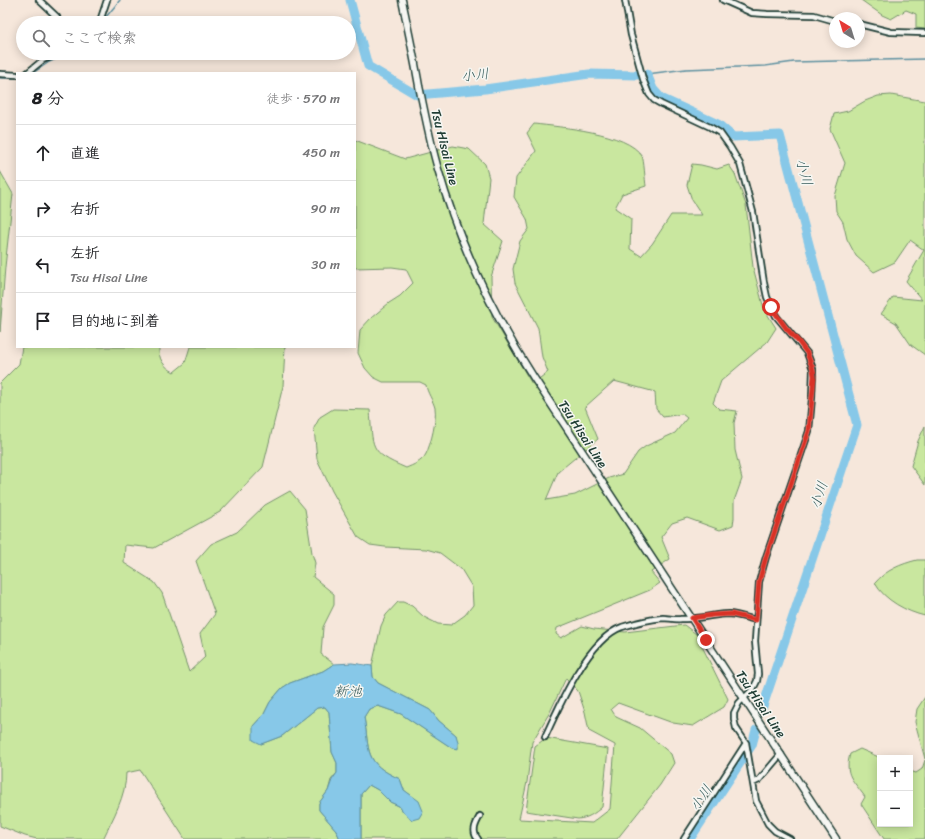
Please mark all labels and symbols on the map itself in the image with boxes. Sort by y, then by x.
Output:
north arrow [829,12,865,48]
water label: 小川 [460,61,490,89]
street label: Tsu Hisai Line [424,107,466,187]
water label: 小川 [788,155,820,189]
route start [762,298,780,316]
street label: Tsu Hisai Line [552,395,614,473]
water label: 小川 [803,478,835,512]
route end [697,631,715,649]
street label: Tsu Hisai Line [730,665,792,743]
water label: 新池 [334,679,363,704]
water label: 小川 [683,779,719,817]

